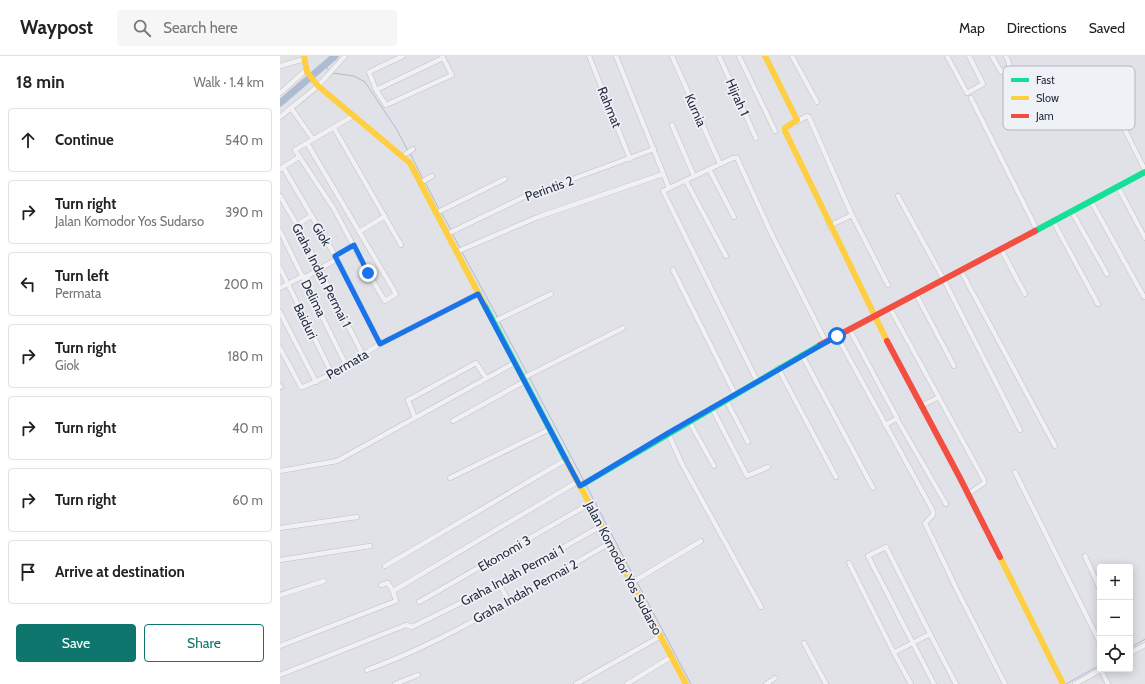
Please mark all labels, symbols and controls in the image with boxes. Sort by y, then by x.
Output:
search box [117,10,397,46]
text: Waypost [20,16,93,39]
icon: search [131,17,153,39]
text: Search here [163,19,238,37]
text: Map [959,19,985,37]
text: Directions [1007,19,1067,37]
text: Saved [1089,19,1125,37]
legend [1003,66,1135,130]
text: 18 min [16,72,65,92]
text: Fast [1036,73,1055,87]
text: Walk · 1.4 km [194,74,264,90]
street label: Hijrah 1 [722,76,753,118]
street label: Rahmat [595,84,626,130]
street label: Kurnia [682,91,711,130]
text: Slow [1036,91,1059,105]
text: Jam [1035,109,1054,123]
icon: ahead [17,129,39,151]
text: Continue [55,131,114,149]
text: 540 m [225,132,263,148]
street label: Perintis 2 [523,172,575,204]
text: Turn right [55,195,116,213]
icon: right [17,201,39,223]
text: 390 m [225,204,263,220]
text: Jalan Komodor Yos Sudarso [55,213,204,229]
street label: Giok [309,219,335,249]
street label: Graha Indah Permai 1 [289,220,355,330]
route end [359,264,377,282]
text: Turn left [55,267,109,285]
icon: left [17,273,39,295]
text: 200 m [224,276,263,292]
street label: Delima [298,277,330,320]
text: Permata [55,285,101,301]
street label: Baiduri [291,301,321,341]
route start [828,327,846,345]
text: Turn right [55,339,116,357]
icon: right [17,345,39,367]
street label: Permata [323,345,372,382]
text: 180 m [227,348,263,364]
text: Giok [55,357,79,373]
icon: right [17,417,39,439]
text: Turn right [55,419,116,437]
text: 40 m [232,420,263,436]
icon: right [17,489,39,511]
text: Turn right [55,491,116,509]
text: 60 m [232,492,263,508]
street label: Jalan Komodor Yos Sudarso [581,498,666,638]
street label: Ekonomi 3 [475,531,533,575]
street label: Graha Indah Permai 1 [458,541,566,609]
street label: Graha Indah Permai 2 [470,556,580,626]
icon: arrive [17,561,39,583]
text: Arrive at destination [55,563,185,581]
map controls [1097,564,1133,672]
button: + [1097,564,1133,600]
button: − [1097,600,1133,636]
button: Save [16,624,136,662]
button: Share [144,624,264,662]
button: locate [1097,636,1133,672]

